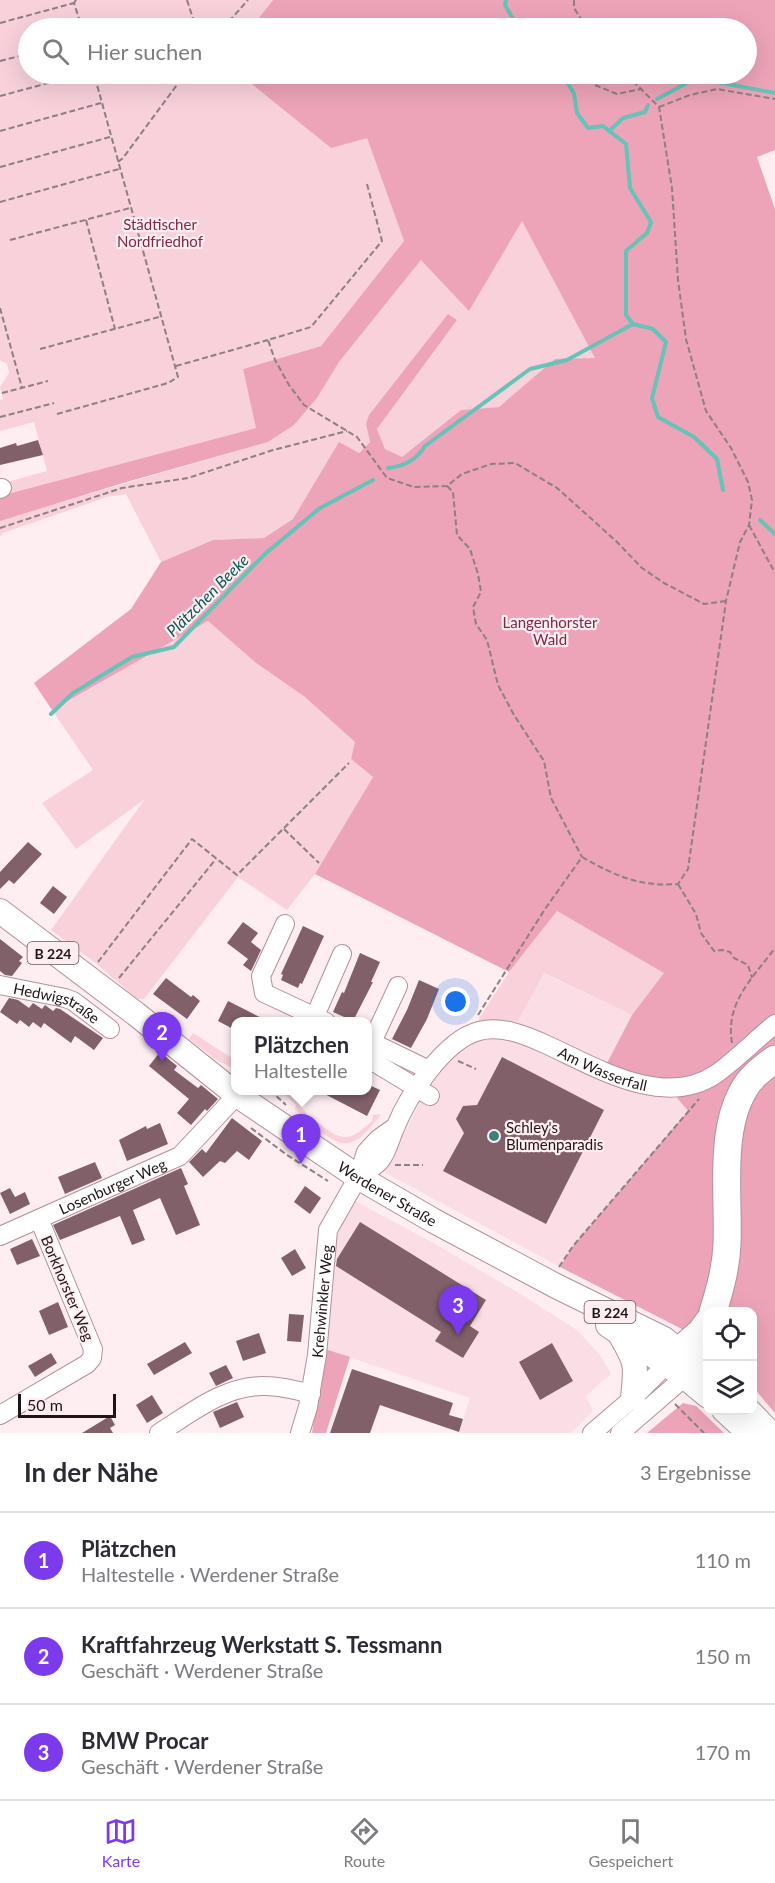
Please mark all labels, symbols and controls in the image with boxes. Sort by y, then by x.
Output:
search box [18,18,757,84]
icon: search [39,35,72,68]
text: Hier suchen [87,38,202,65]
park label: Städtischer Nordfriedhof [117,215,204,250]
water label: Plätzchen Beeke [162,550,252,640]
park label: Langenhorster Wald [502,613,598,648]
road number: B 224 [28,942,78,964]
street label: Hedwigstraße [12,979,103,1027]
your location [441,987,470,1016]
pin: 2 [142,1012,182,1062]
popup [231,1017,372,1095]
text: Plätzchen [254,1031,349,1058]
street label: Am Wasserfall [555,1043,649,1094]
text: Haltestelle [254,1058,347,1082]
pin: 1 [282,1114,320,1164]
place label: Schley's Blumenparadis [506,1118,603,1153]
marker: Schley's Blumenparadis [487,1129,501,1143]
street label: Losenburger Weg [56,1154,169,1218]
street label: Werdener Straße [335,1157,440,1230]
street label: Borkhorster Weg [38,1233,98,1343]
street label: Krehwinkler Weg [308,1244,336,1358]
pin: 3 [438,1286,478,1335]
road number: B 224 [584,1301,636,1323]
map controls [703,1307,757,1415]
button: locate [703,1307,757,1361]
button: layers [703,1361,757,1415]
scale bar [18,1391,116,1418]
text: 50 m [27,1395,63,1414]
text: In der Nähe [24,1456,158,1488]
text: 3 Ergebnisse [640,1460,751,1484]
text: Plätzchen [81,1535,176,1562]
text: 1 [38,1548,49,1572]
text: 110 m [695,1548,751,1572]
text: Haltestelle · Werdener Straße [81,1562,339,1586]
text: Kraftfahrzeug Werkstatt S. Tessmann [81,1631,442,1658]
text: 2 [38,1644,49,1668]
text: 150 m [695,1644,751,1668]
text: Geschäft · Werdener Straße [81,1658,323,1682]
text: BMW Procar [81,1727,209,1754]
text: 3 [38,1740,49,1764]
text: 170 m [695,1740,751,1764]
text: Geschäft · Werdener Straße [81,1754,323,1778]
tab: Karte [102,1815,140,1870]
tab: Route [344,1815,385,1870]
tab: Gespeichert [588,1815,673,1870]

